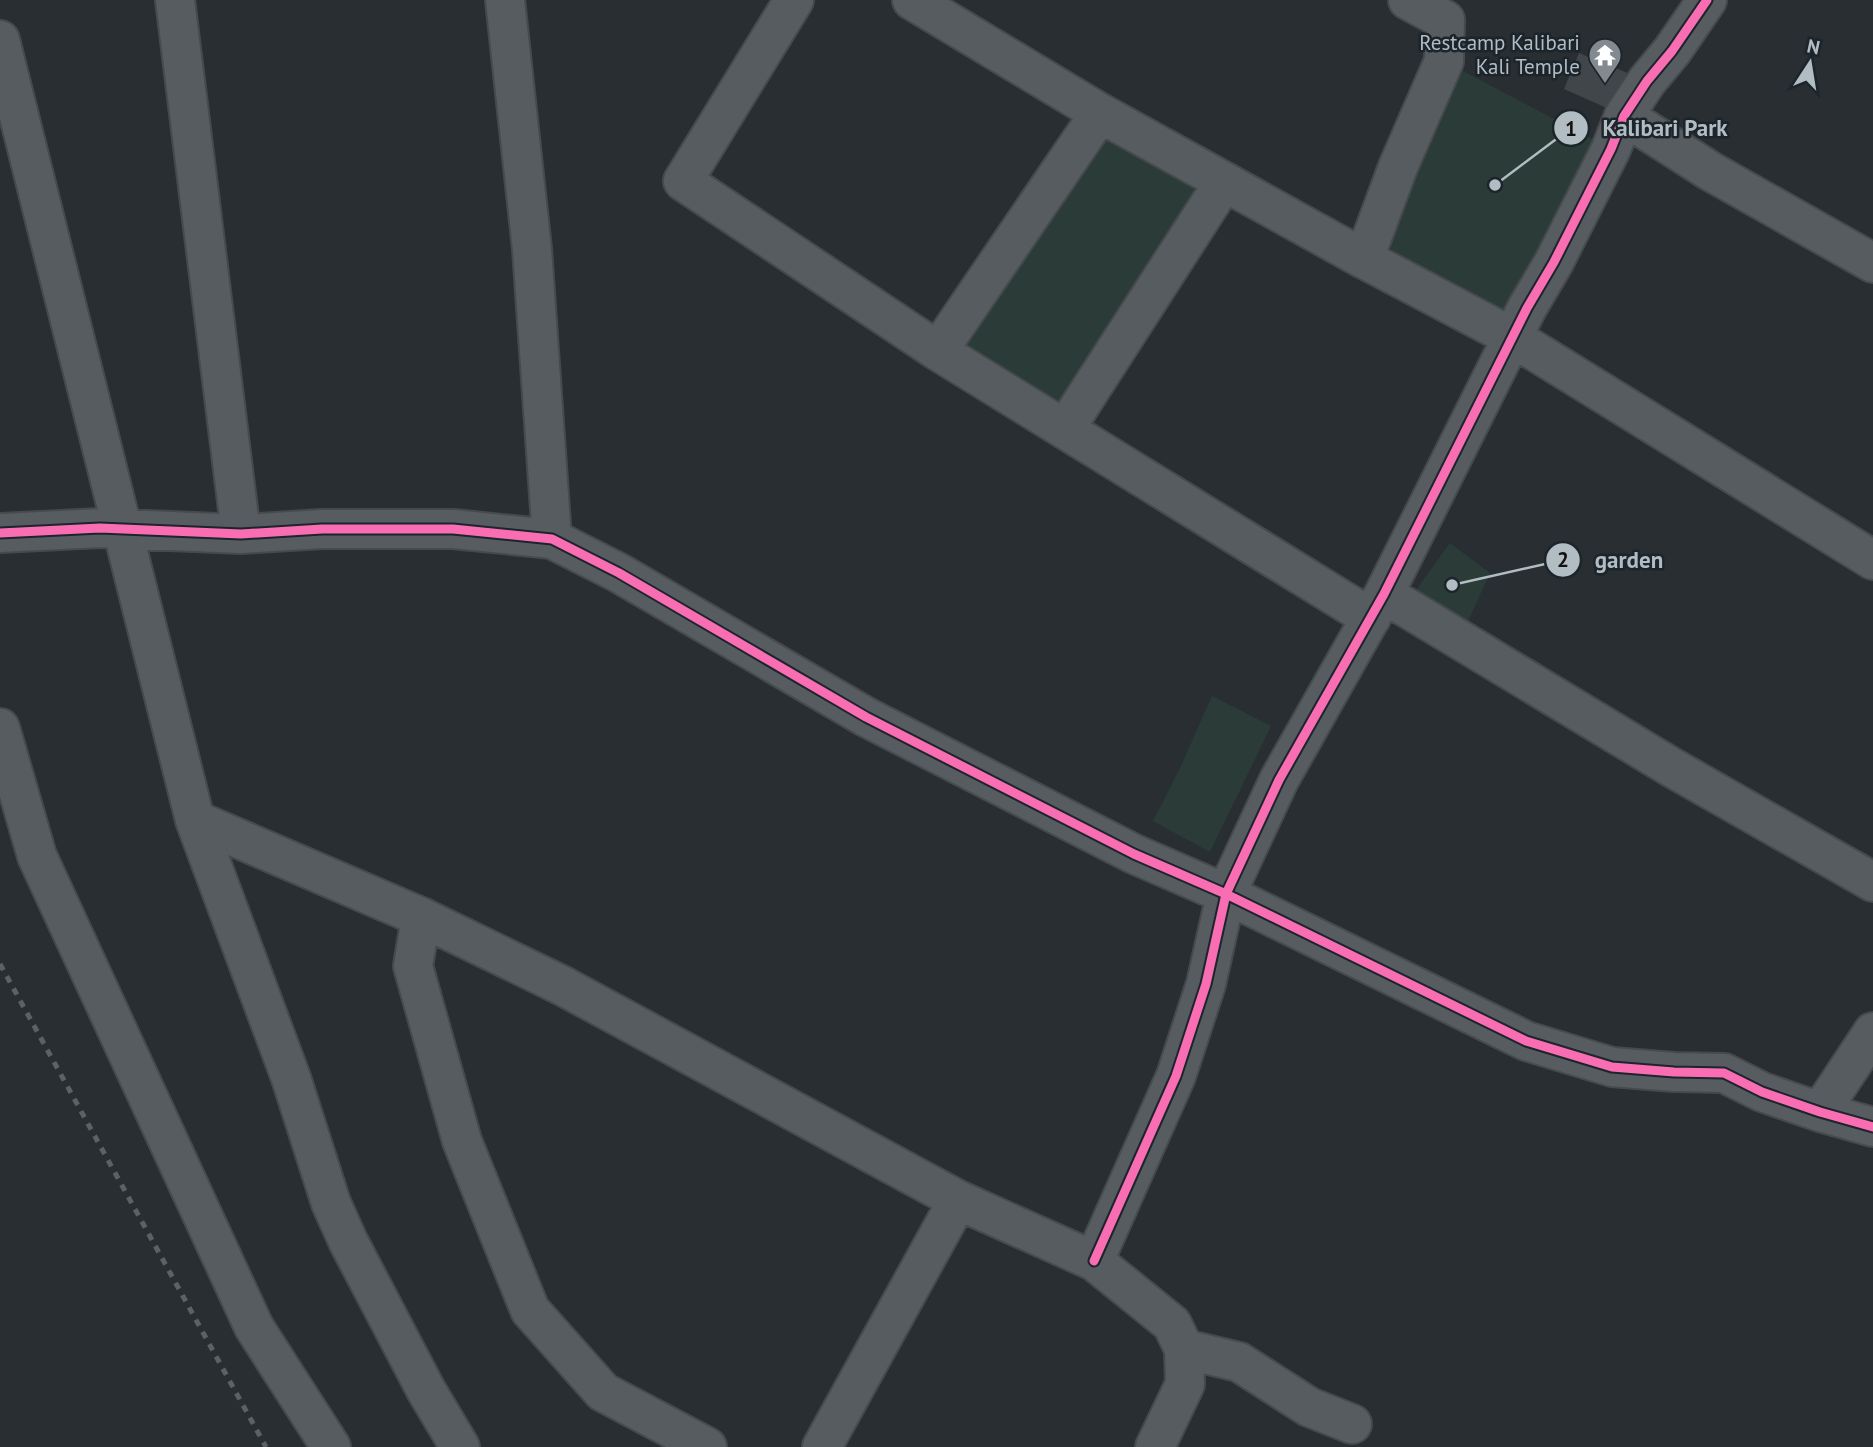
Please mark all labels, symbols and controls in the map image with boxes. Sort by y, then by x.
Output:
north arrow [1775,28,1845,98]
place label: Restcamp Kalibari Kali Temple [1419,29,1580,80]
text: N [1805,33,1822,59]
temple icon: Restcamp Kalibari Kali Temple [1586,36,1624,85]
callout: Kalibari Park [1554,106,1742,150]
text: Kalibari Park [1602,113,1728,142]
text: 1 [1565,115,1577,142]
callout: garden [1545,538,1677,582]
text: garden [1595,545,1663,574]
text: 2 [1557,546,1569,573]

